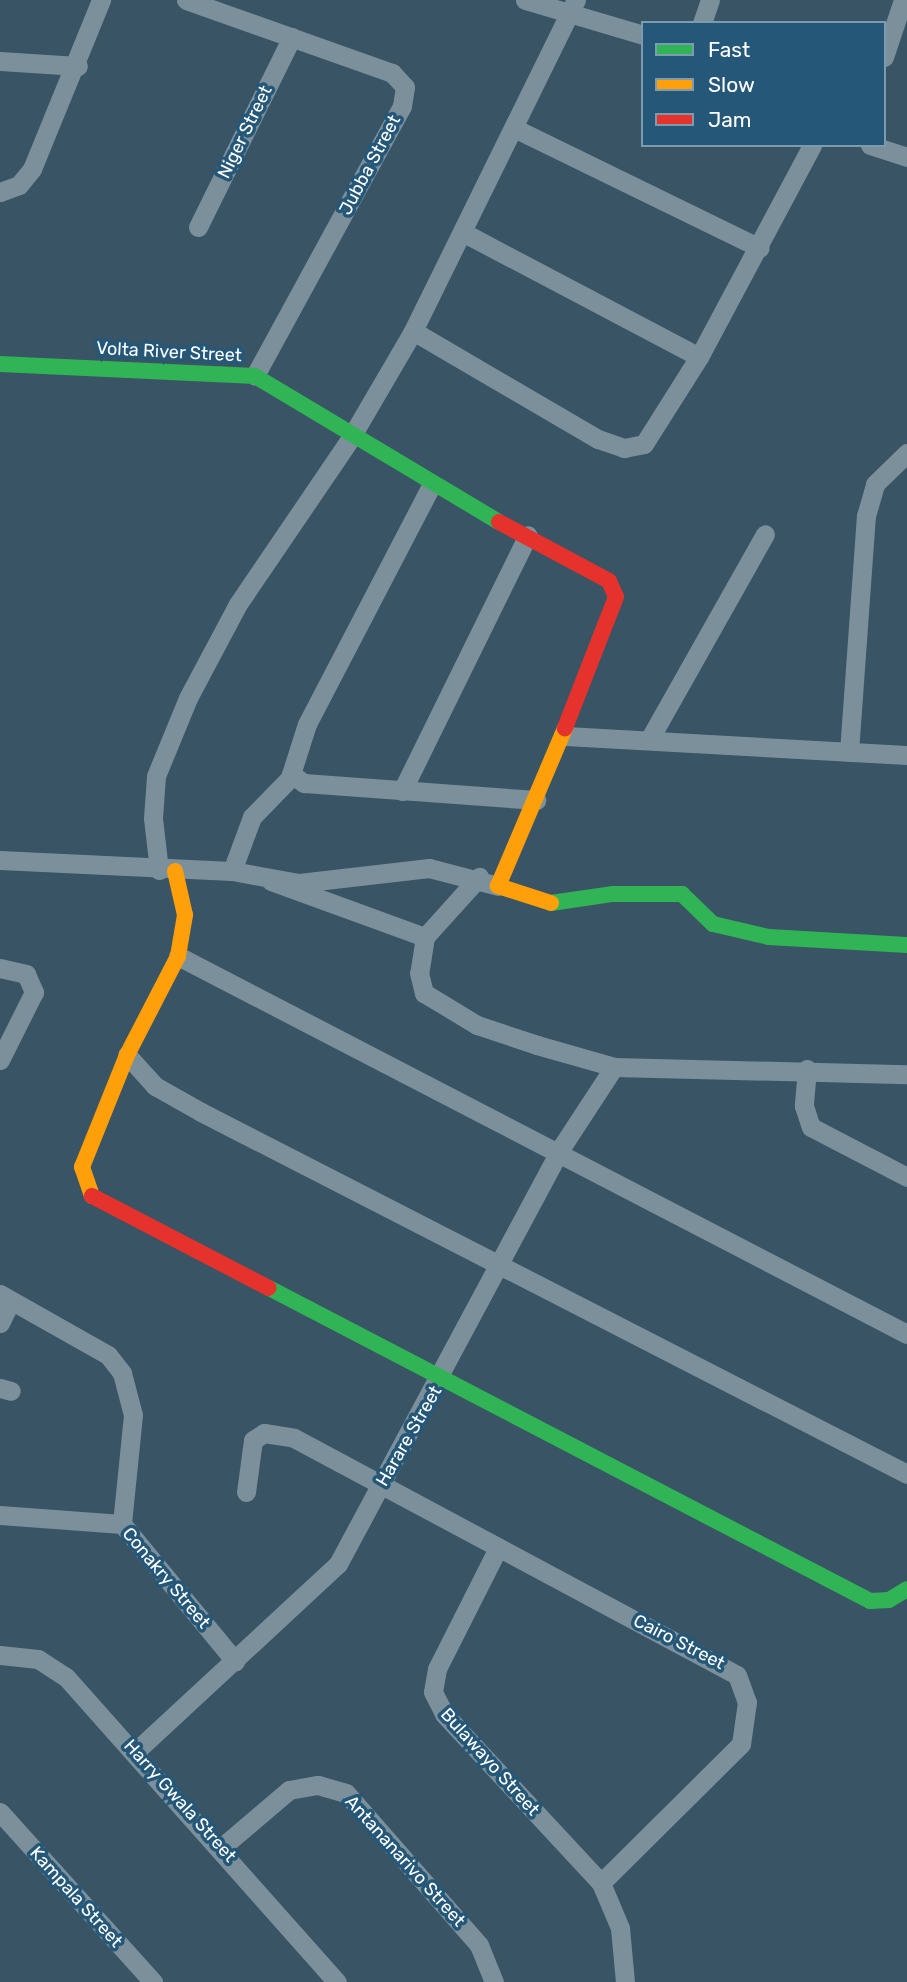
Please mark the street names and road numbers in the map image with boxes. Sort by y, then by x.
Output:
street label: Niger Street [213,82,277,182]
street label: Jubba Street [335,111,405,219]
street label: Volta River Street [95,337,243,367]
street label: Harare Street [371,1382,447,1490]
street label: Conakry Street [117,1523,215,1633]
street label: Cairo Street [630,1610,728,1674]
street label: Bulawayo Street [436,1704,544,1820]
street label: Harry Gwala Street [119,1735,241,1867]
street label: Antananarivo Street [340,1791,470,1931]
street label: Kampala Street [25,1842,127,1952]

